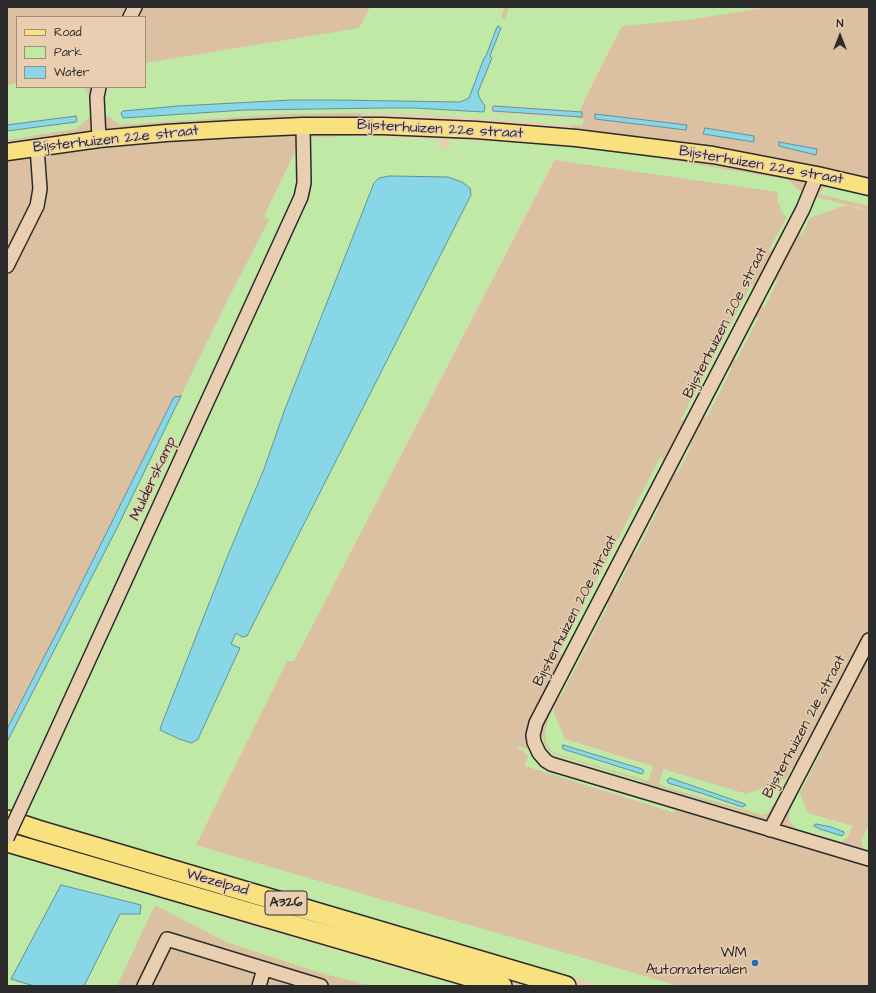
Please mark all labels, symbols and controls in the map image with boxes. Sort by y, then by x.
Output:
legend [16,16,146,88]
north arrow [820,16,860,56]
text: N [837,16,843,31]
text: Road [54,24,82,41]
text: Park [54,44,82,61]
text: Water [54,64,89,81]
street label: Bijsterhuizen 22e straat [356,117,524,143]
street label: Bijsterhuizen 22e straat [32,122,200,158]
street label: Bijsterhuizen 22e straat [677,143,845,189]
street label: Bijsterhuizen 20e straat [680,244,772,402]
street label: Mulderskamp [127,434,181,524]
street label: Bijsterhuizen 20e straat [530,532,622,690]
street label: Bijsterhuizen 21e straat [760,652,850,802]
street label: Wezelpad [184,866,250,900]
road number: A326 [265,891,307,915]
place label: WM Automaterialen [646,945,747,980]
marker: WM Automaterialen [750,958,760,968]

